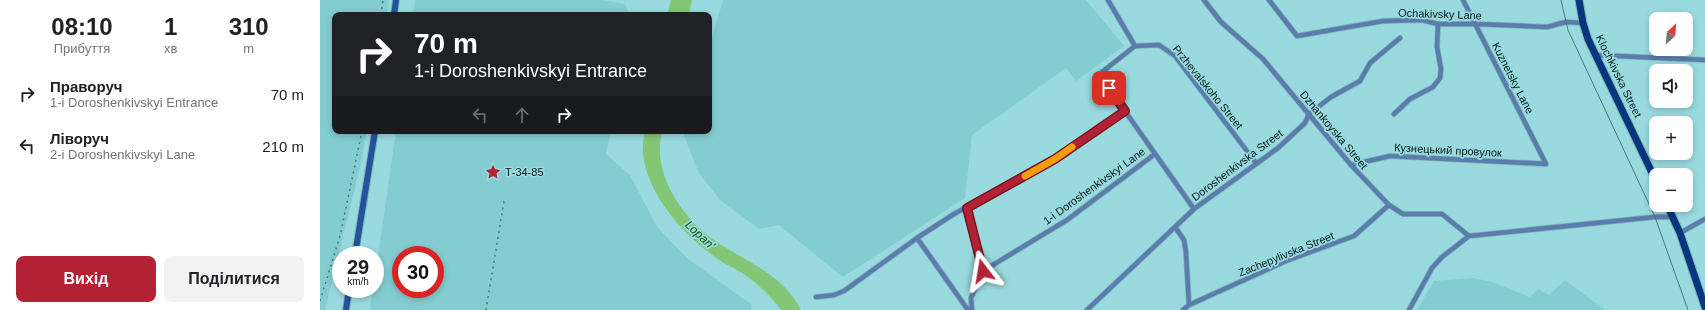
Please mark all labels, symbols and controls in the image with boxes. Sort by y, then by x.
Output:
street label: Ochakivsky Lane [1398,7,1482,21]
north arrow [1649,12,1693,56]
map controls [1649,12,1693,212]
text: 08:10 [51,13,113,40]
text: 1 [164,13,177,40]
text: 310 [229,13,269,40]
icon: right [348,28,400,80]
text: 70 m [414,28,478,59]
street label: Klochkivska Street [1594,33,1644,119]
street label: Kuznetsky Lane [1490,40,1536,116]
text: Прибуття [54,41,110,56]
text: хв [164,41,177,56]
text: m [243,41,254,56]
street label: Przhevalskoho Street [1170,43,1246,131]
text: 1-i Doroshenkivskyi Entrance [414,61,647,81]
button: sound [1649,64,1693,108]
pin [1092,71,1126,105]
icon: arrive [1098,77,1120,99]
text: Праворуч [50,78,123,95]
icon: right [16,83,38,105]
text: 70 m [271,86,304,103]
street label: Dzhankoyska Street [1298,88,1370,172]
text: 1-i Doroshenkivskyi Entrance [50,95,218,110]
icon: left [469,104,491,126]
icon: ahead [511,104,533,126]
icon: right [553,104,575,126]
button: + [1649,116,1693,160]
street label: Doroshenkivska Street [1189,127,1285,203]
text: Ліворуч [50,130,109,147]
icon: left [16,135,38,157]
text: 210 m [262,138,304,155]
street label: Кузнецький провулок [1394,141,1502,159]
street label: 1-i Doroshenkivskyi Lane [1041,145,1147,227]
text: 2-i Doroshenkivskyi Lane [50,147,195,162]
place icon: Т-34-85 [484,163,502,181]
place label: Т-34-85 [505,166,544,178]
button: − [1649,168,1693,212]
water label: Lopan' [682,218,718,253]
street label: Zachepylivska Street [1236,229,1336,279]
speed limit sign: 30 [392,246,444,298]
position arrow [962,250,1004,292]
button: Вихід [16,256,156,302]
button: Поділитися [164,256,304,302]
text: 29 [347,256,369,278]
text: km/h [347,276,369,287]

